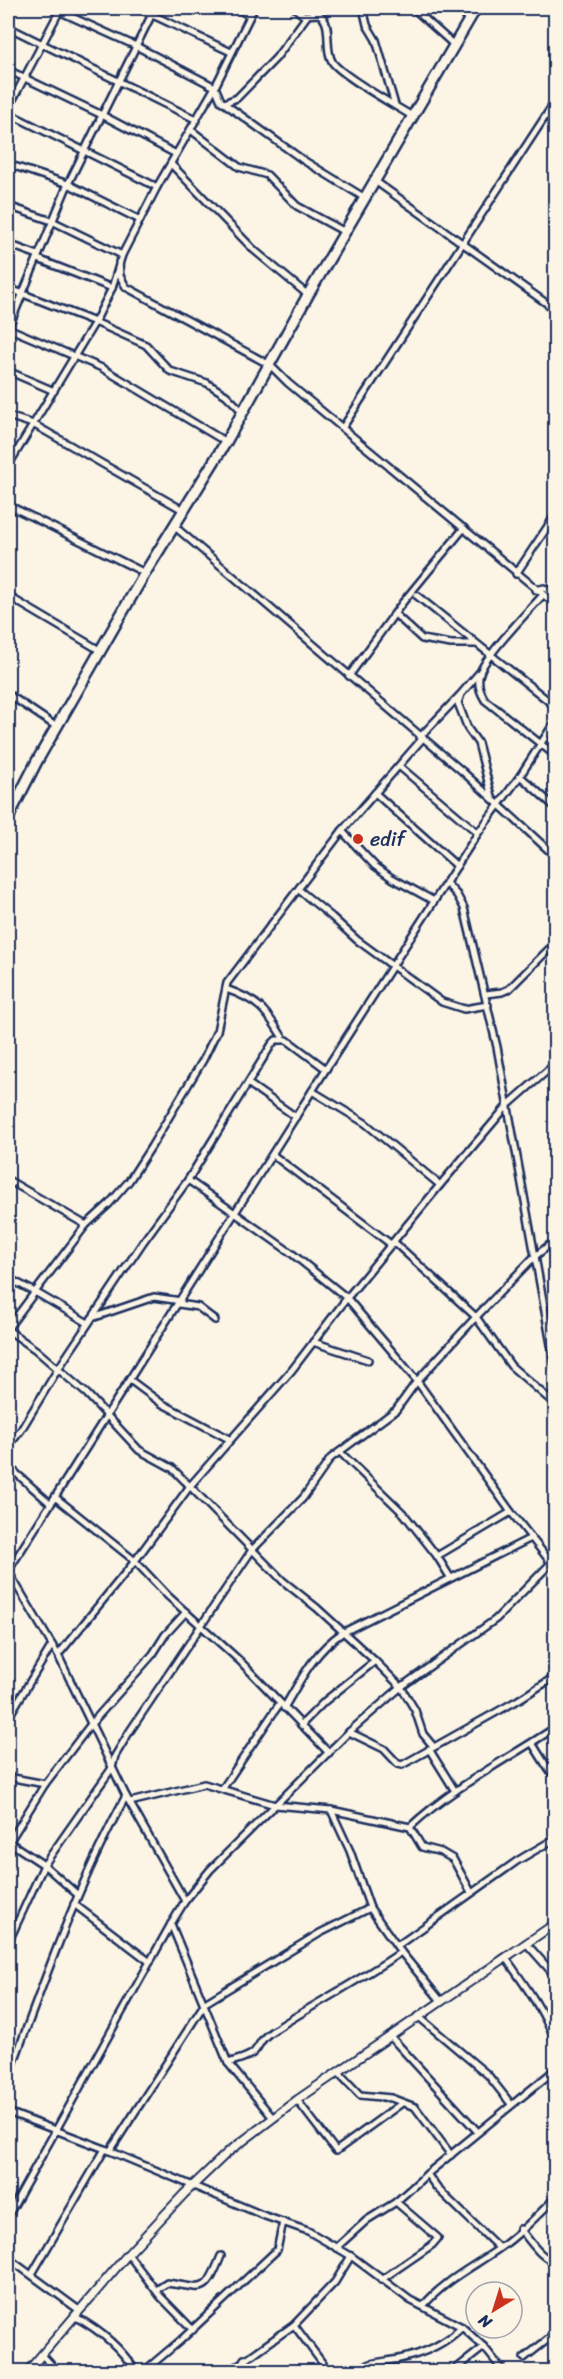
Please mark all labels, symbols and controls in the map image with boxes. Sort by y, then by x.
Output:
place label: edif [370,822,407,857]
marker: edif [351,832,365,846]
north arrow [464,2280,524,2340]
text: N [471,2306,499,2337]

